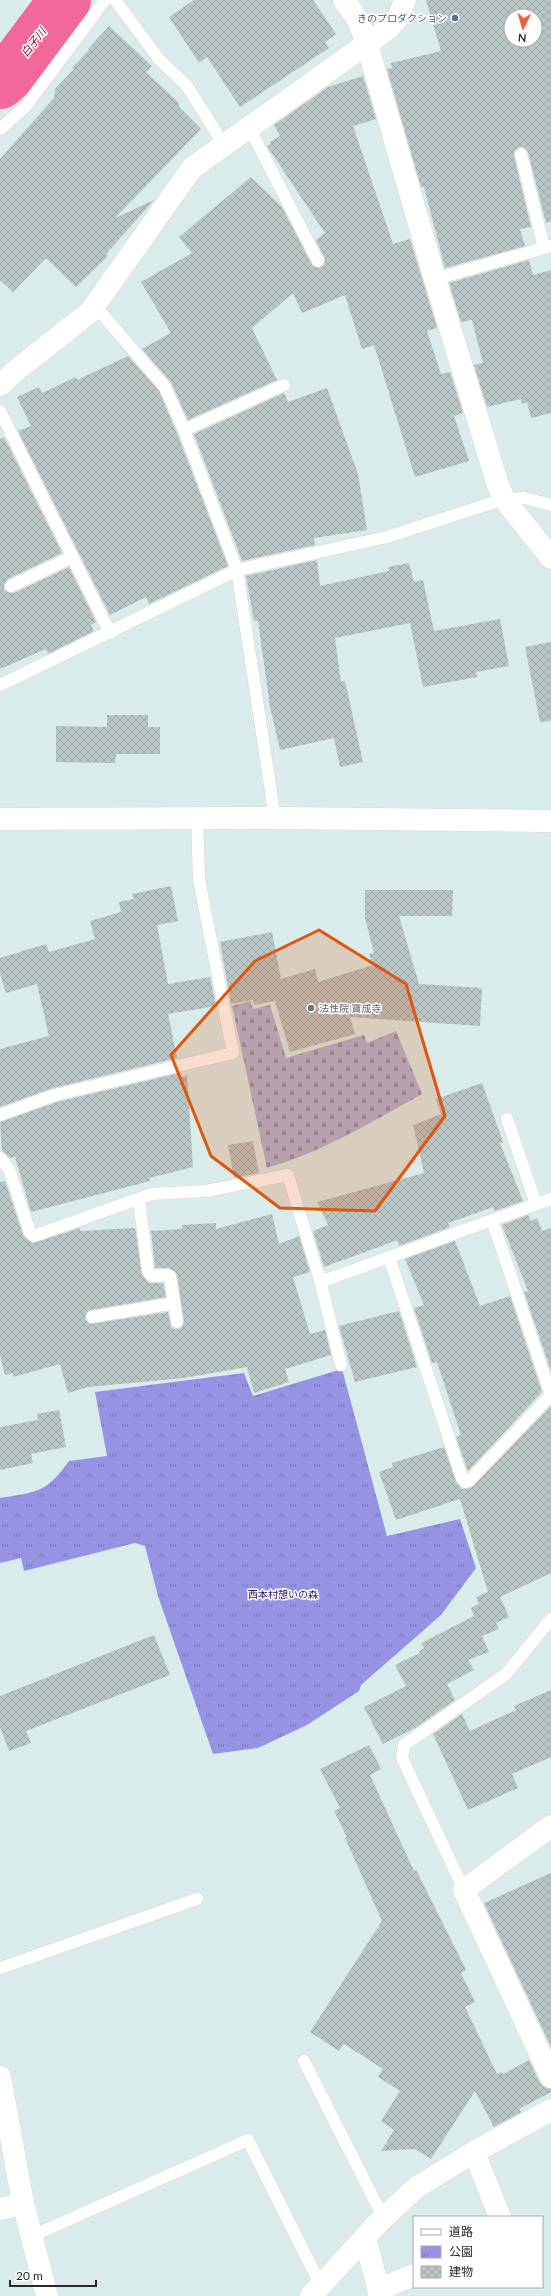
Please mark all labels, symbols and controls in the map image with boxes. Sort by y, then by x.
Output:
north arrow [503,8,543,48]
place label: きのプロダクション [357,12,447,24]
marker: きのプロダクション [450,13,460,23]
water label: 白子川 [18,24,49,59]
text: N [517,32,527,45]
place label: 法性院 寶成寺 [319,1002,382,1014]
marker: 法性院 寶成寺 [306,1003,316,1013]
park label: 西本村憩いの森 [248,1588,318,1600]
legend [413,2216,543,2288]
text: 道路 [449,2224,473,2239]
text: 公園 [449,2244,473,2259]
scale bar [10,2262,96,2288]
text: 建物 [449,2264,473,2279]
text: 20 m [16,2268,43,2283]

